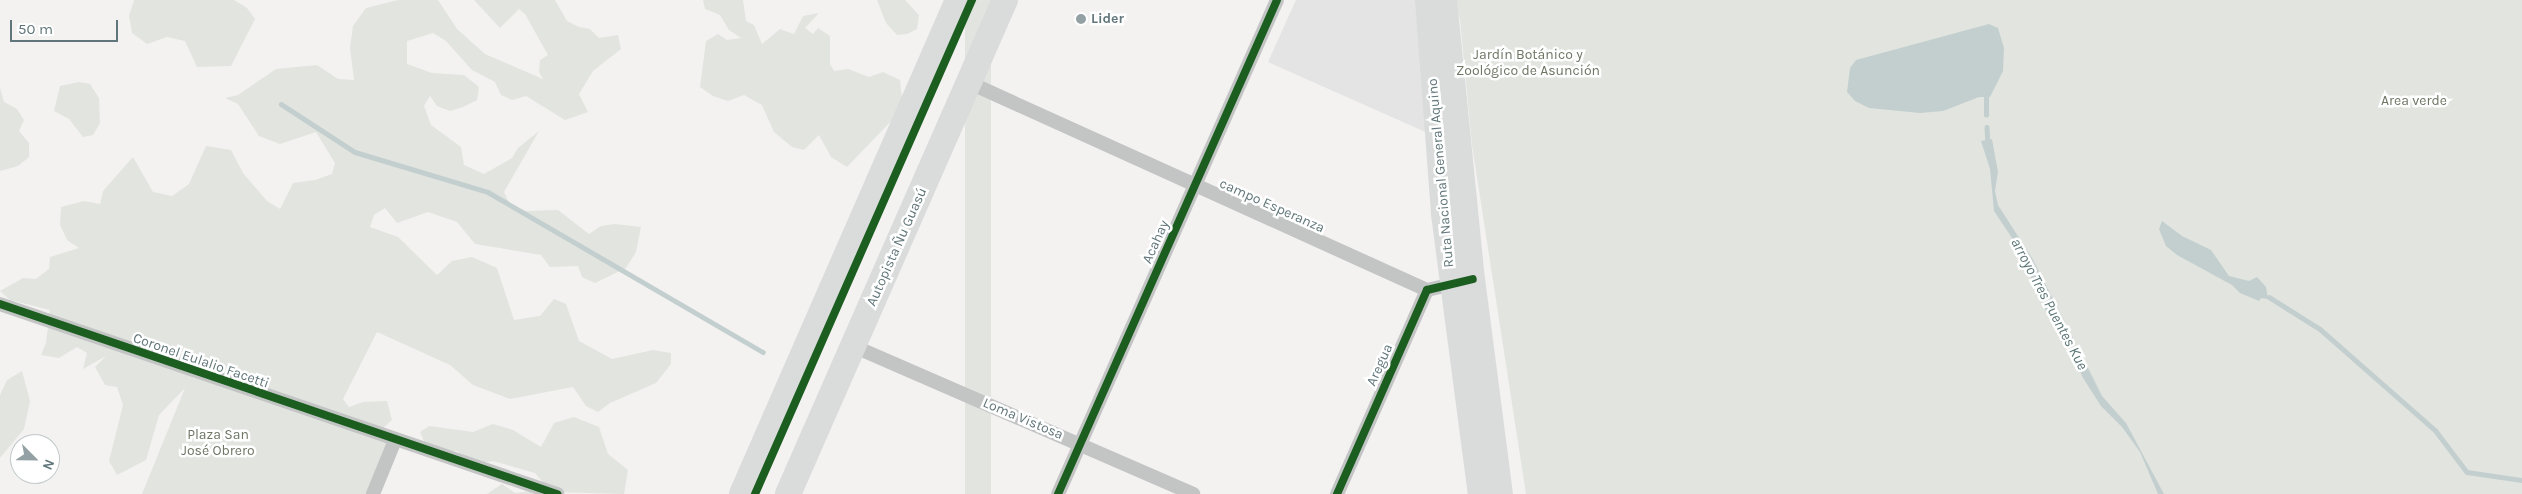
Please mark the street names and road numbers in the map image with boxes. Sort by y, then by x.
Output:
street label: Ruta Nacional General Aquino [1424,78,1458,268]
street label: campo Esperanza [1217,175,1327,237]
street label: Autopista Ñu Guasú [863,185,931,309]
street label: Acahay [1139,218,1173,266]
street label: Coronel Eulalio Facetti [131,330,271,392]
street label: Aregua [1363,341,1397,389]
street label: Loma Vistosa [980,395,1066,443]

